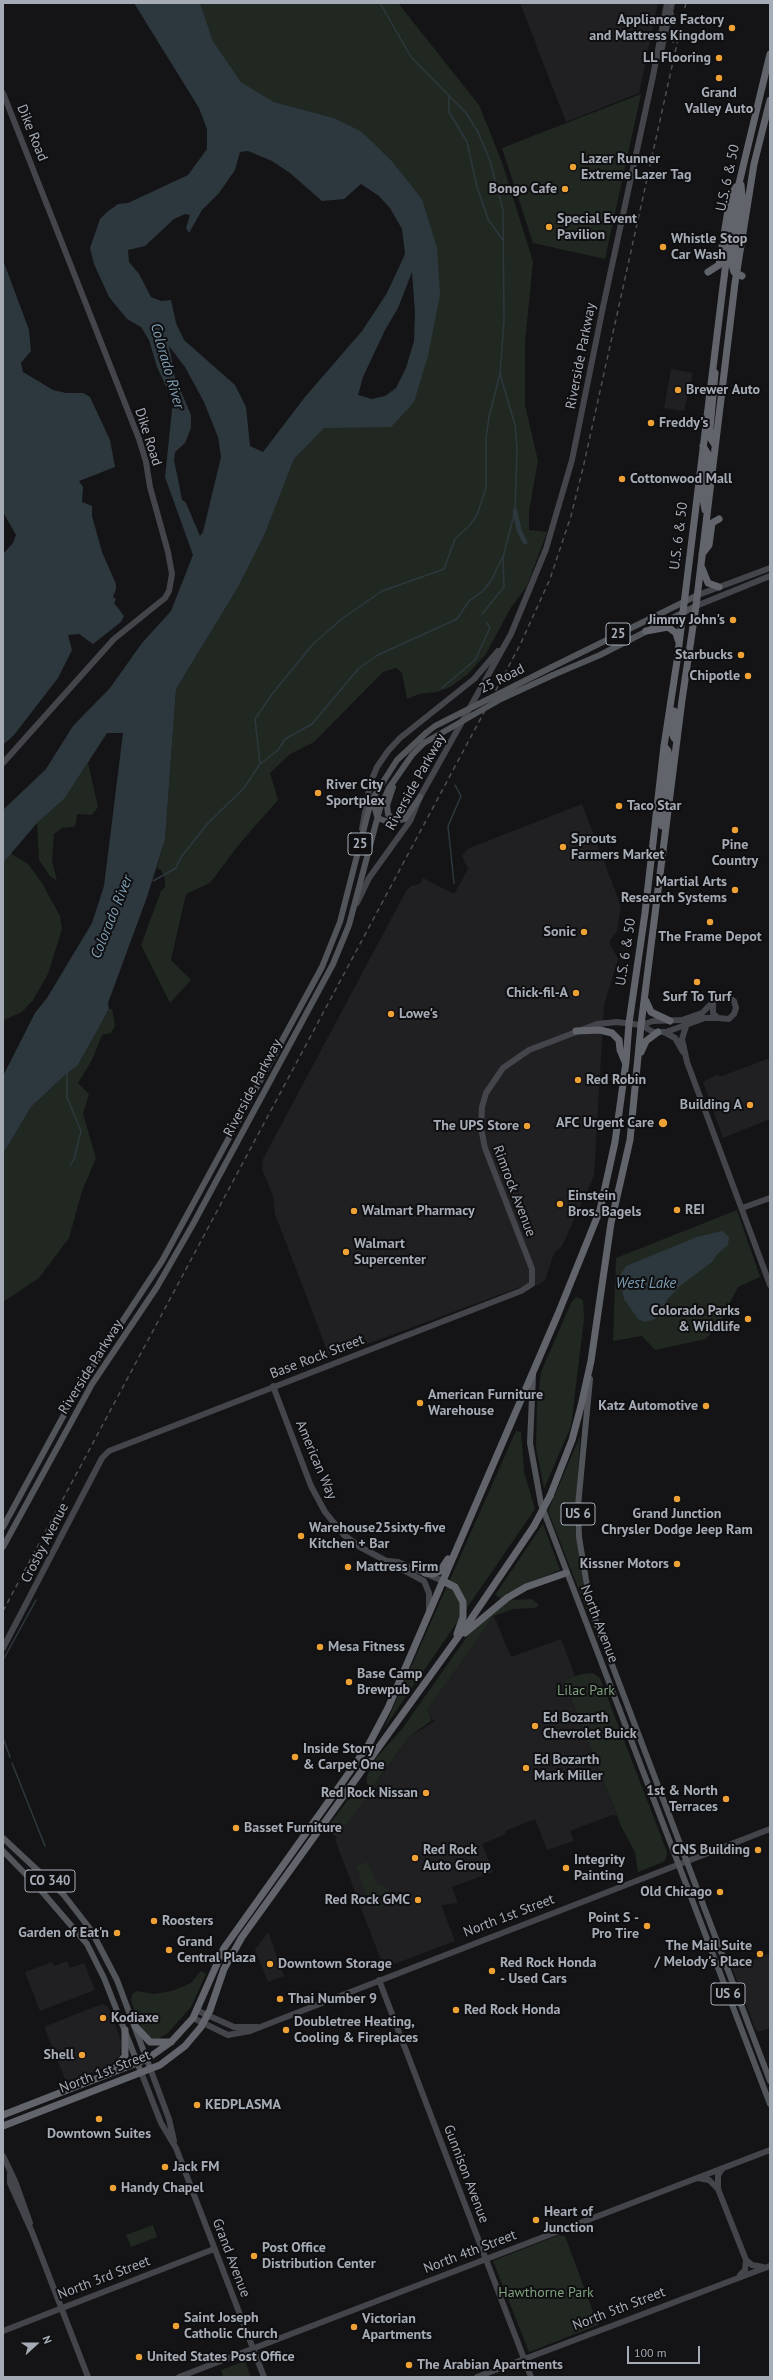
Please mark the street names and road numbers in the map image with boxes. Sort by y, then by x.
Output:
street label: Dike Road [13,102,51,164]
street label: U.S. 6 & 50 [713,143,743,213]
street label: Riverside Parkway [562,301,600,411]
street label: Dike Road [131,406,165,468]
street label: U.S. 6 & 50 [667,501,691,571]
road number: 25 [606,623,630,645]
street label: 25 Road [477,660,527,698]
street label: Riverside Parkway [382,731,450,833]
road number: 25 [348,833,372,855]
street label: U.S. 6 & 50 [612,917,640,987]
street label: Riverside Parkway [220,1036,286,1140]
street label: Rimrock Avenue [489,1143,539,1239]
street label: Riverside Parkway [55,1317,127,1417]
street label: Base Rock Street [268,1331,366,1383]
street label: American Way [292,1418,340,1502]
street label: Crosby Avenue [18,1500,72,1586]
road number: US 6 [561,1503,595,1525]
street label: North Avenue [576,1583,622,1665]
road number: CO 340 [25,1870,75,1892]
street label: North 1st Street [461,1891,557,1941]
road number: US 6 [711,1983,745,2005]
street label: North 1st Street [57,2047,153,2097]
street label: Gunnison Avenue [440,2123,492,2225]
street label: Grand Avenue [208,2216,254,2300]
street label: North 4th Street [421,2227,519,2277]
street label: North 3rd Street [55,2253,153,2303]
street label: North 5th Street [570,2284,668,2334]

